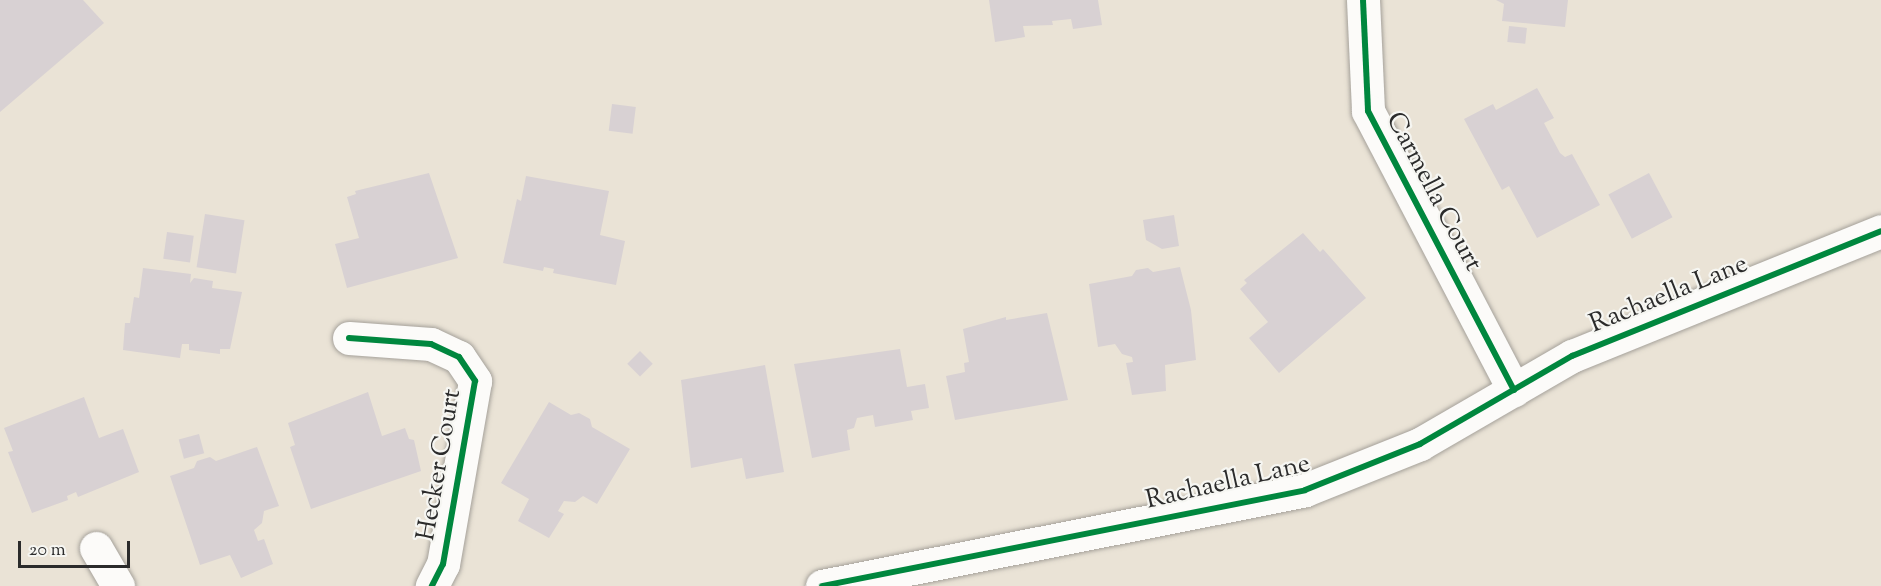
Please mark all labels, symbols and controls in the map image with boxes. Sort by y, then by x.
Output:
street label: Carmella Court [1378,107,1488,277]
street label: Rachaella Lane [1585,249,1753,341]
street label: Hecker Court [411,387,469,543]
street label: Rachaella Lane [1143,449,1313,517]
scale bar [21,529,134,567]
text: 20 m [29,538,66,564]

